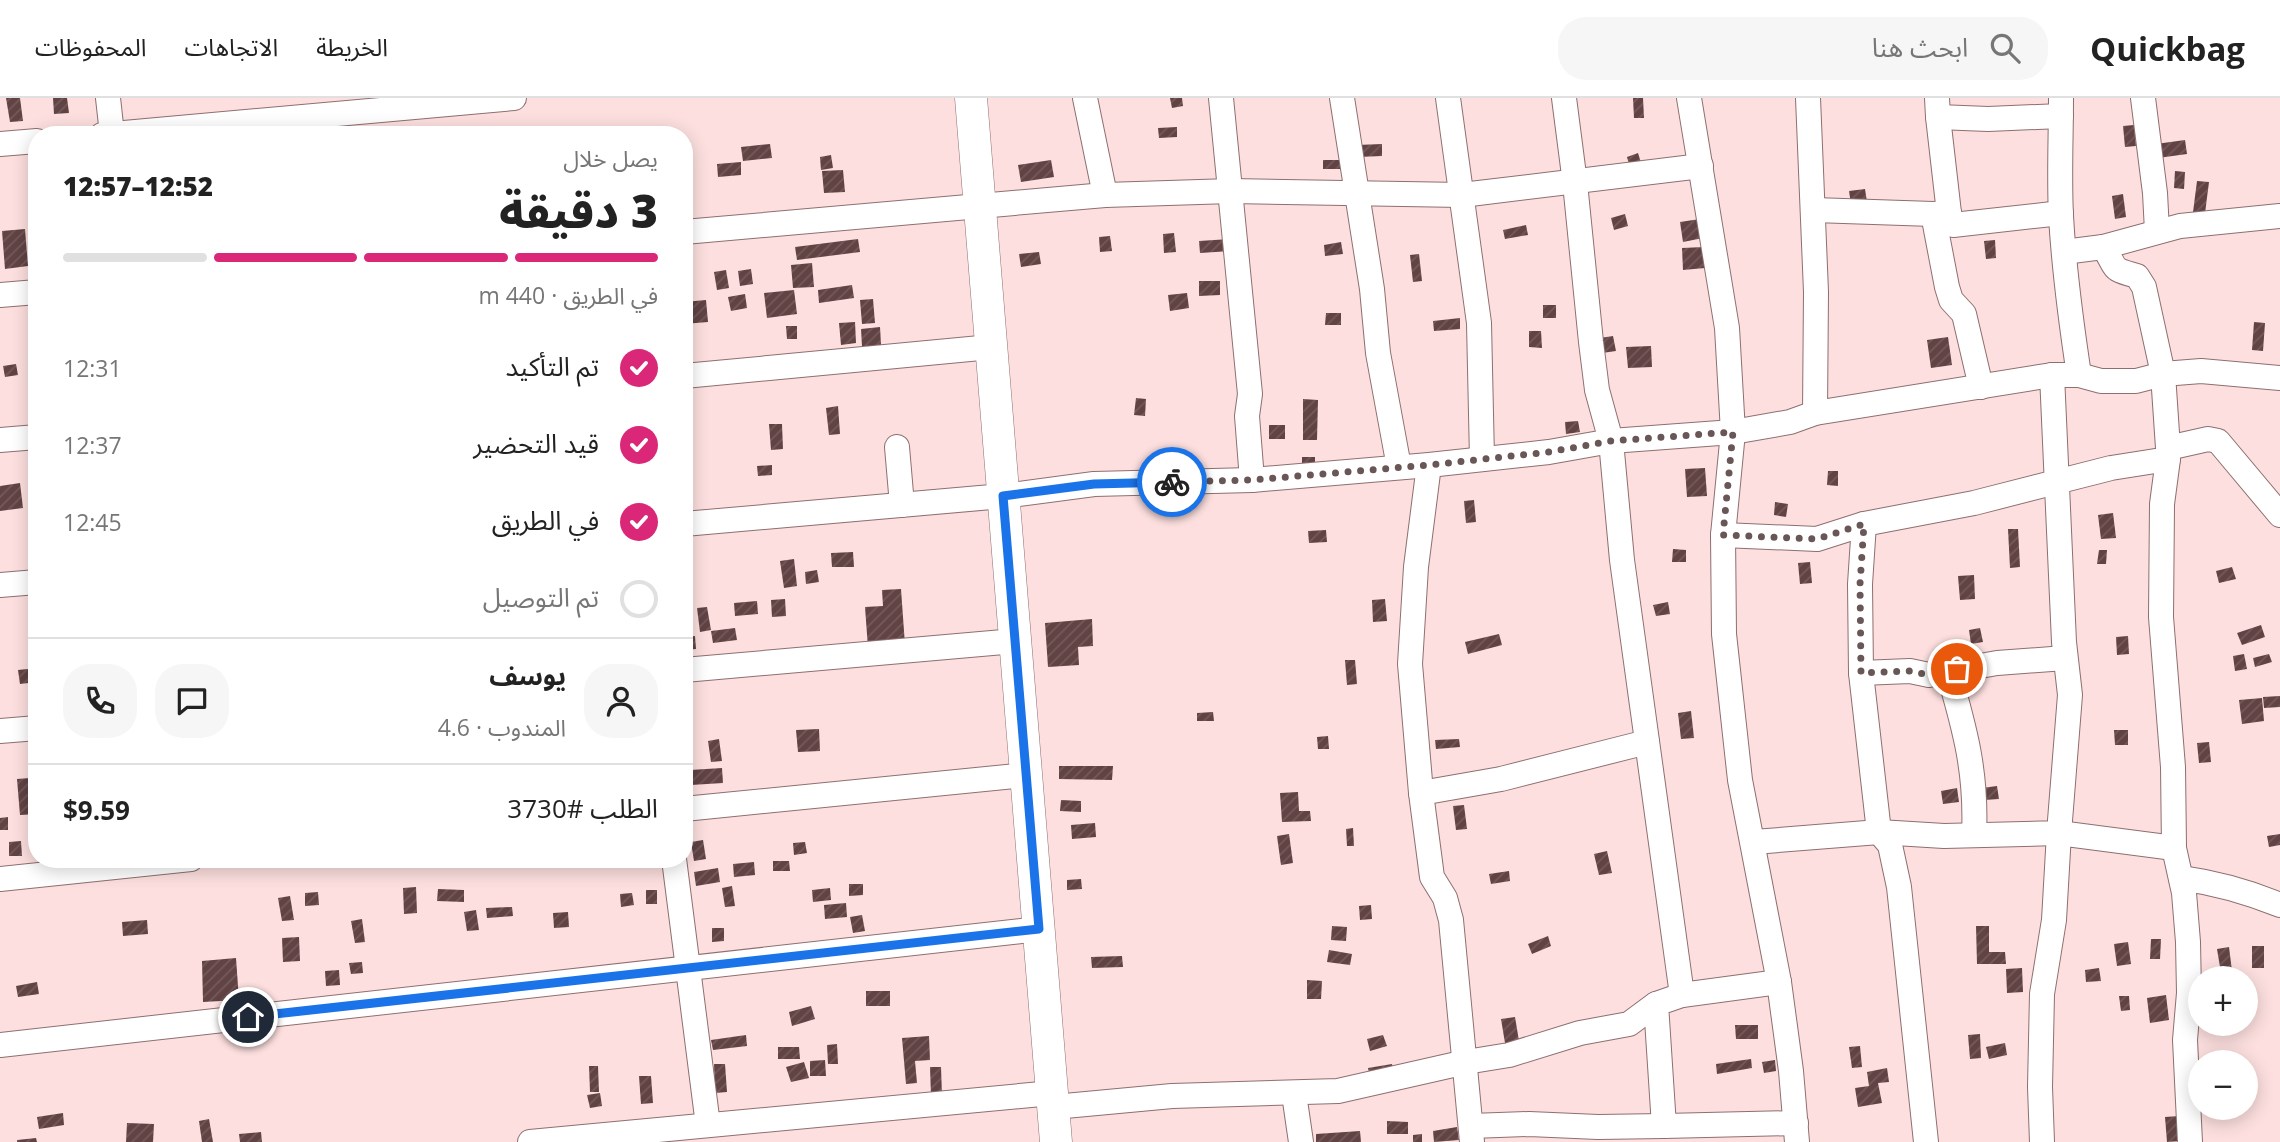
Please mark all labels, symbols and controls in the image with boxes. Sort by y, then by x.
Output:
search box [1558,17,2048,80]
text: Quickbag [2090,26,2245,71]
text: ابحث هنا [1872,29,1968,65]
icon: search [1986,29,2024,67]
text: المحفوظات [35,30,146,63]
text: الاتجاهات [184,30,278,63]
text: الخريطة [316,30,388,63]
text: يصل خلال [563,142,658,174]
text: 12:52–12:57 [63,168,213,204]
text: 3 دقيقة [499,179,658,241]
text: في الطريق · 440 m [478,279,658,311]
text: تم التأكيد [505,348,599,384]
icon: check [620,349,658,387]
text: 12:31 [63,352,122,384]
text: قيد التحضير [473,425,599,461]
icon: check [620,426,658,464]
text: 12:37 [63,429,122,461]
courier [1137,447,1207,517]
icon: bike [1153,463,1191,501]
text: في الطريق [492,502,599,538]
icon: check [620,503,658,541]
text: 12:45 [63,506,122,538]
text: تم التوصيل [483,579,599,615]
pin [1927,639,1987,699]
icon: bag [1938,650,1976,688]
text: يوسف [489,657,566,693]
button: phone [63,664,137,738]
button: chat [155,664,229,738]
button: person [584,664,658,738]
text: المندوب · 4.6 [438,711,566,743]
text: الطلب #3730 [507,790,658,826]
text: $9.59 [63,792,130,828]
map controls [2188,966,2258,1120]
button: + [2188,966,2258,1036]
pin [218,987,278,1047]
icon: home [229,998,267,1036]
button: − [2188,1050,2258,1120]

